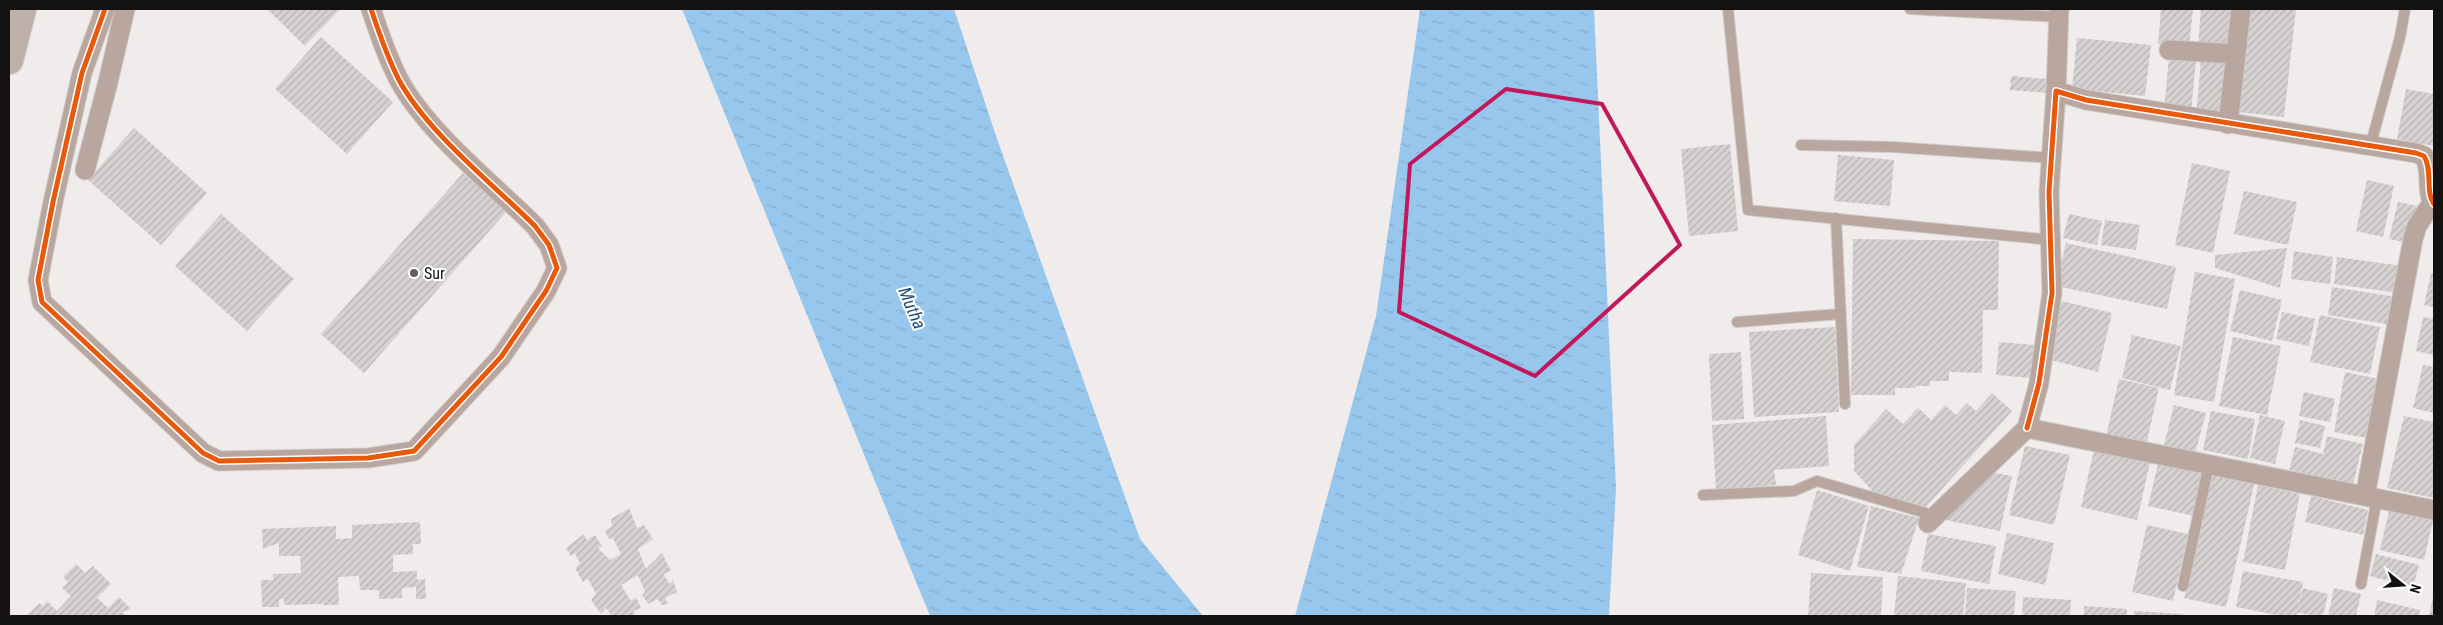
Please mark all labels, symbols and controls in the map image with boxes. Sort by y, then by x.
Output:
place label: Sur [424,264,445,283]
marker: Sur [408,267,420,279]
water label: Mutha [894,284,931,332]
north arrow [2378,560,2428,610]
text: N [2407,582,2424,595]

